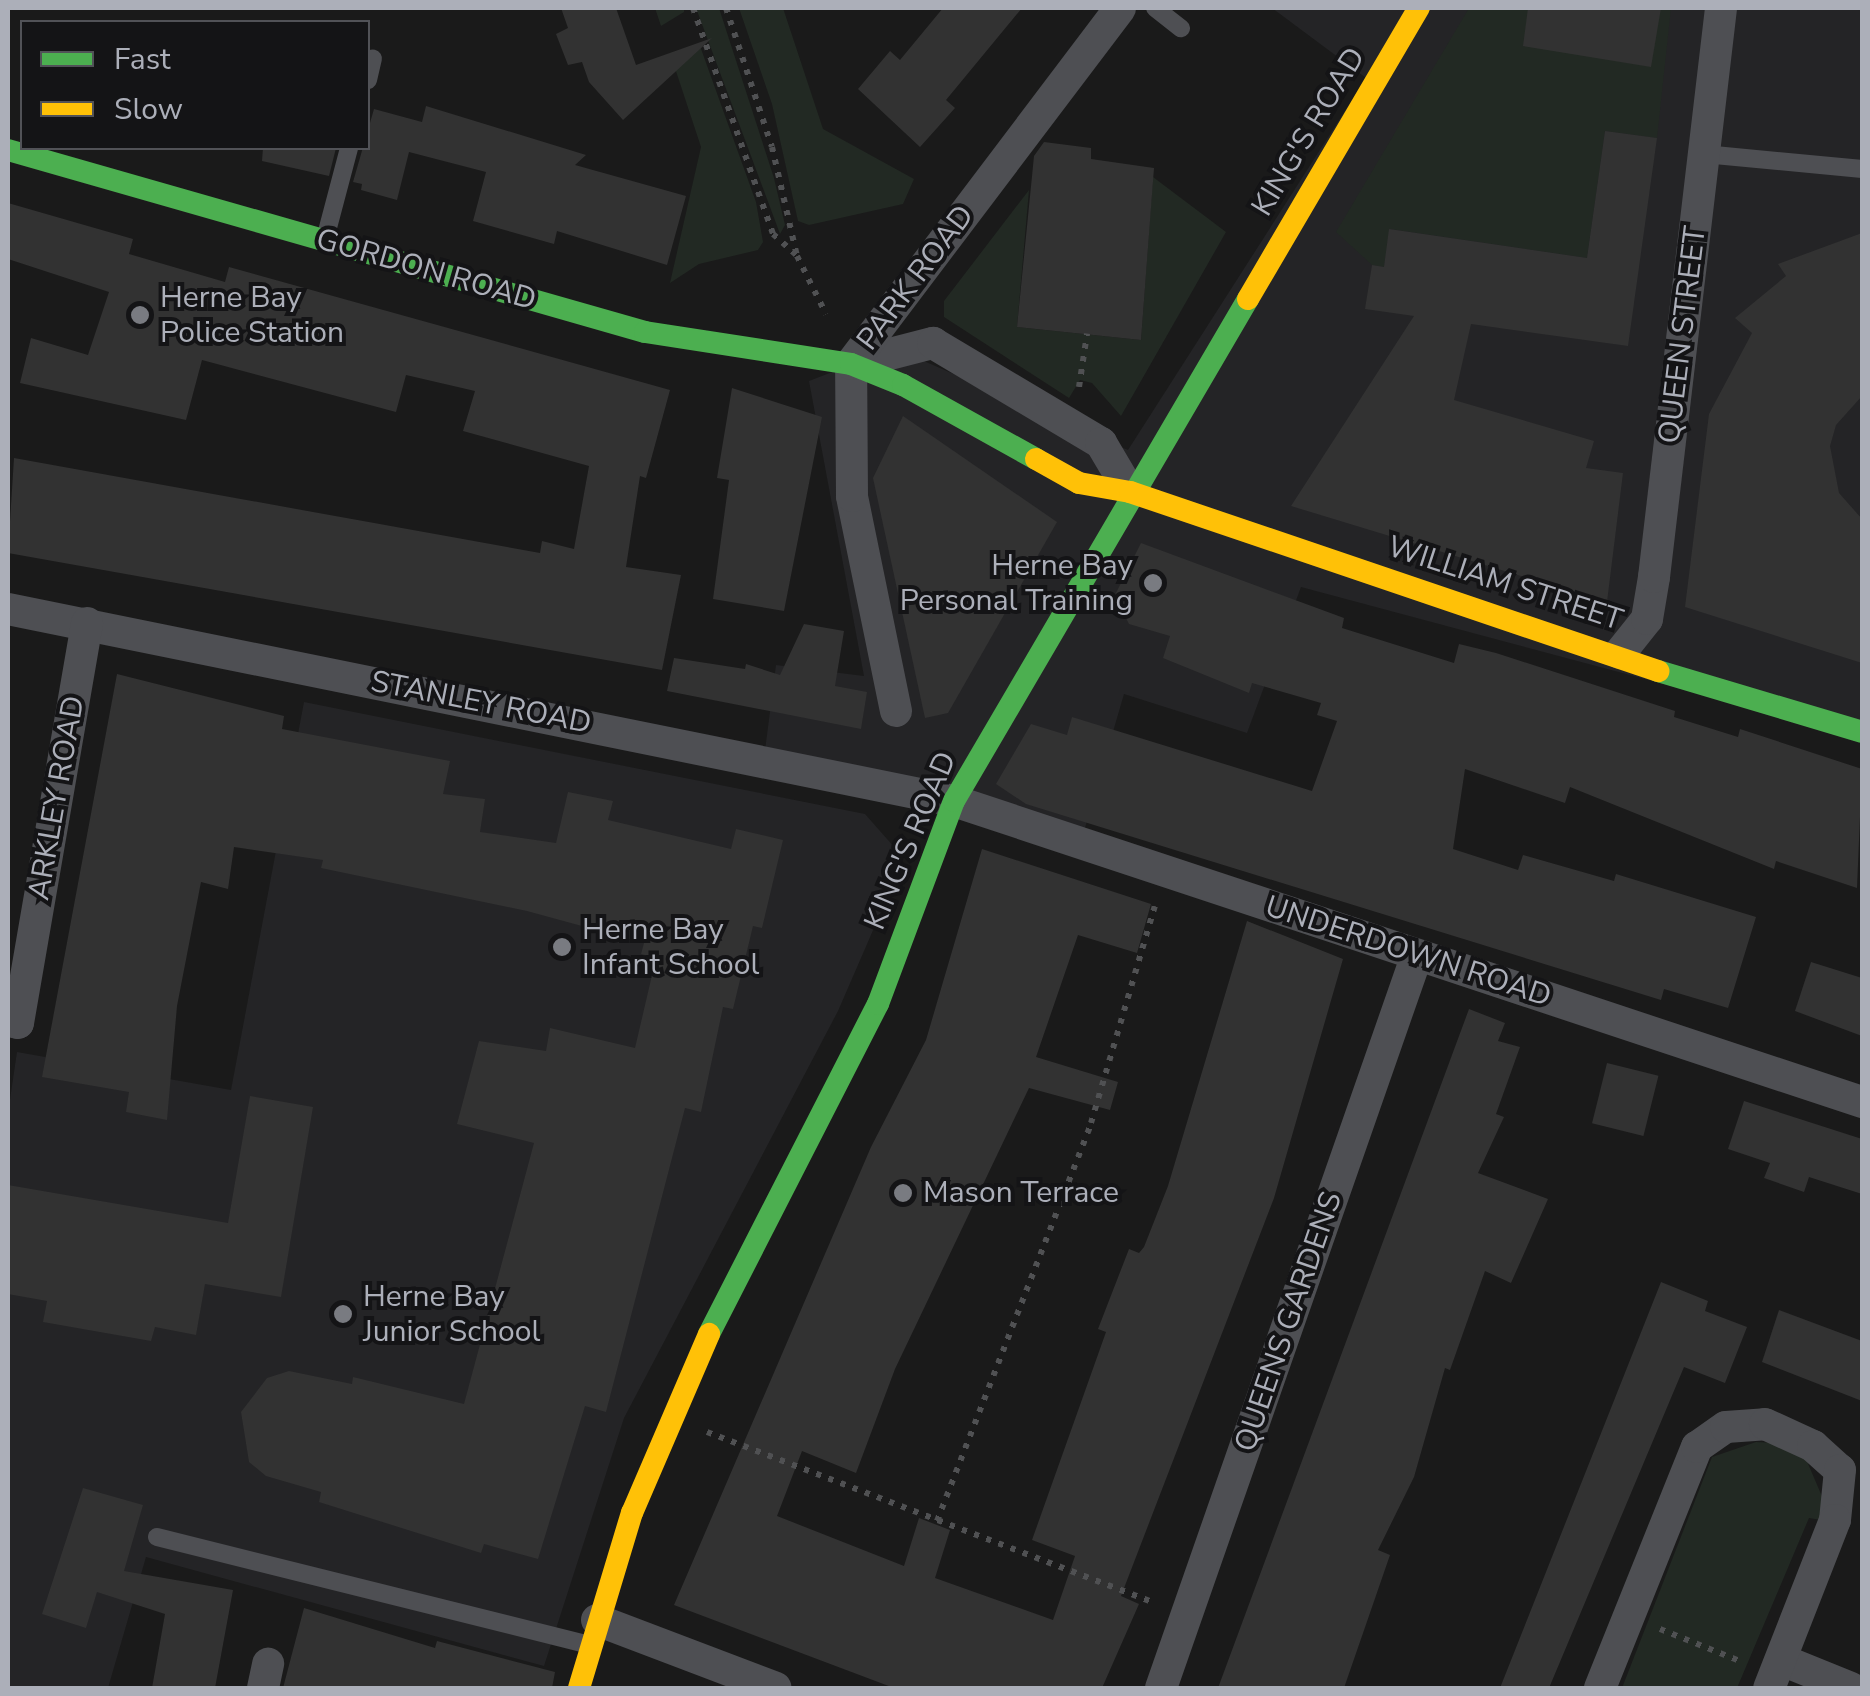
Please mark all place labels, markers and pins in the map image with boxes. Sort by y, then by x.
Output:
place label: Herne Bay Police Station [160,280,344,350]
marker: Herne Bay Police Station [129,304,151,326]
place label: Herne Bay Personal Training [900,548,1133,618]
marker: Herne Bay Personal Training [1142,572,1164,594]
place label: Herne Bay Infant School [582,912,759,982]
marker: Herne Bay Infant School [551,936,573,958]
place label: Mason Terrace [923,1175,1119,1211]
marker: Mason Terrace [892,1182,914,1204]
place label: Herne Bay Junior School [363,1279,540,1350]
marker: Herne Bay Junior School [332,1303,354,1325]

